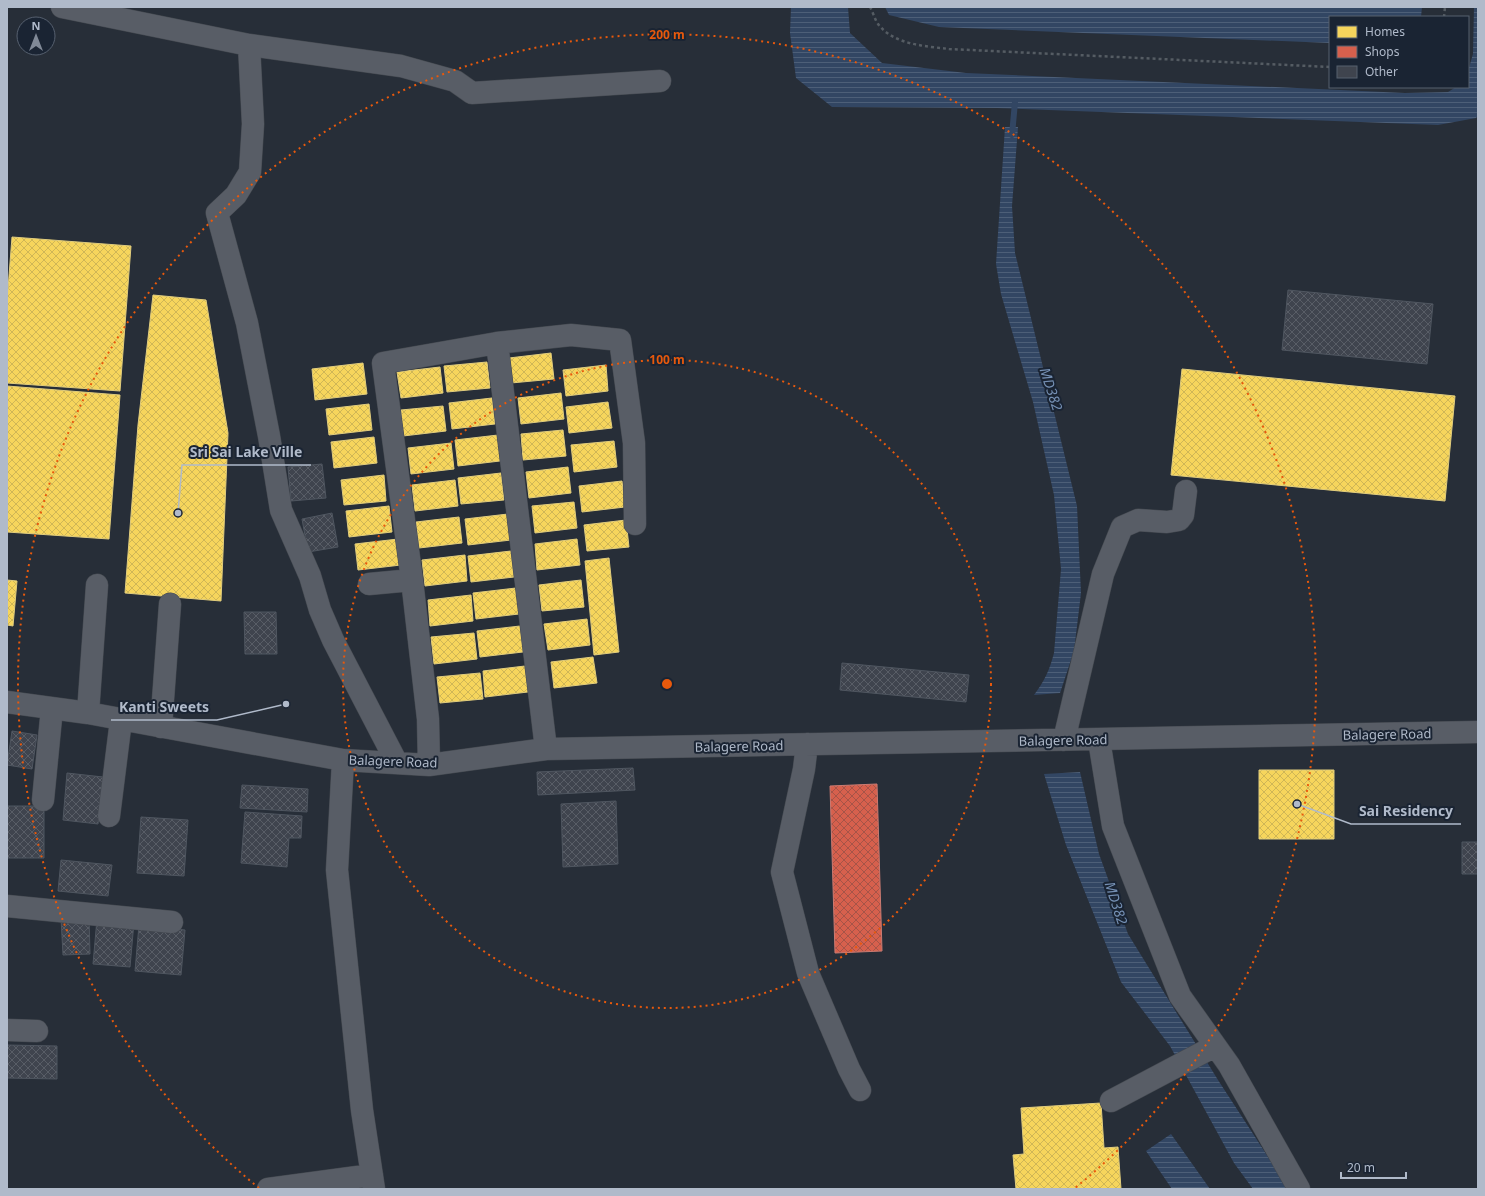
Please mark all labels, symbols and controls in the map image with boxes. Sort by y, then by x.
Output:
north arrow [16,16,56,56]
legend [1329,16,1469,88]
text: N [32,18,40,33]
text: Homes [1365,23,1405,40]
text: 200 m [649,26,685,43]
text: Shops [1365,43,1400,60]
text: Other [1365,63,1398,80]
text: 100 m [649,351,685,368]
water label: MD382 [1036,365,1067,413]
callout: Sri Sai Lake Ville [182,439,311,465]
text: Sri Sai Lake Ville [190,442,302,461]
centre of rings [660,677,674,691]
callout: Kanti Sweets [111,694,217,720]
text: Kanti Sweets [119,697,209,716]
street label: Balagere Road [1342,724,1432,744]
street label: Balagere Road [1018,730,1108,750]
street label: Balagere Road [694,736,784,756]
street label: Balagere Road [348,750,438,772]
callout: Sai Residency [1351,798,1461,824]
text: Sai Residency [1359,801,1453,820]
water label: MD382 [1101,879,1132,927]
scale bar [1341,1154,1406,1180]
text: 20 m [1347,1159,1375,1176]

